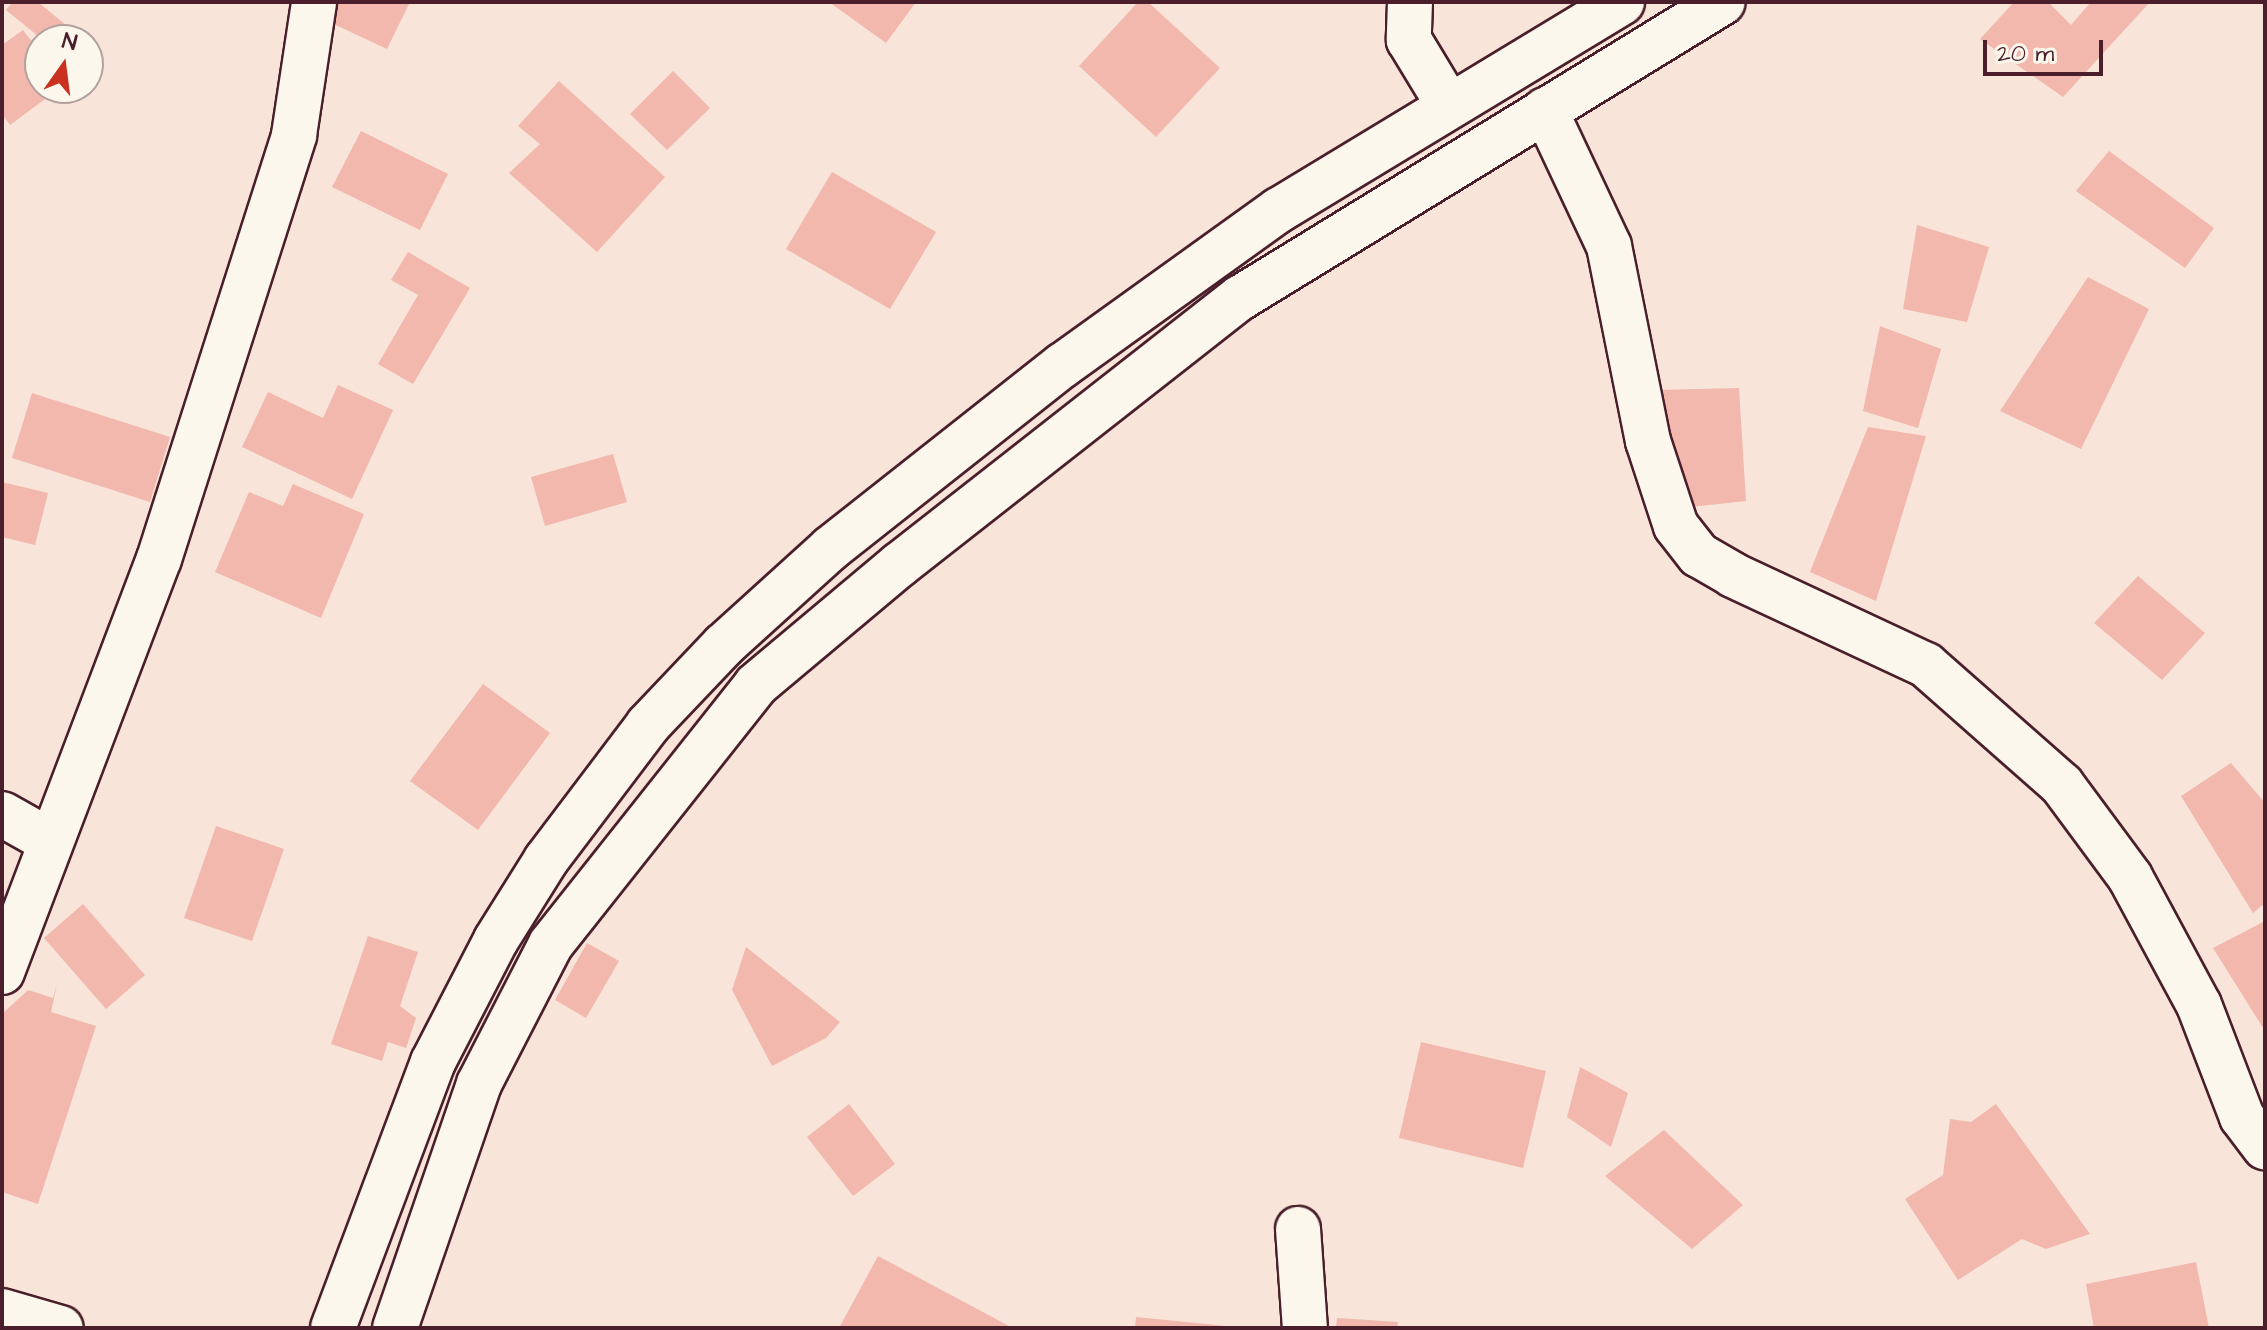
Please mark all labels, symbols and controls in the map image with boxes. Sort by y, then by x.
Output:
north arrow [24,24,104,104]
scale bar [1987,24,2107,74]
text: N [59,25,80,59]
text: 20 m [1997,37,2054,71]

